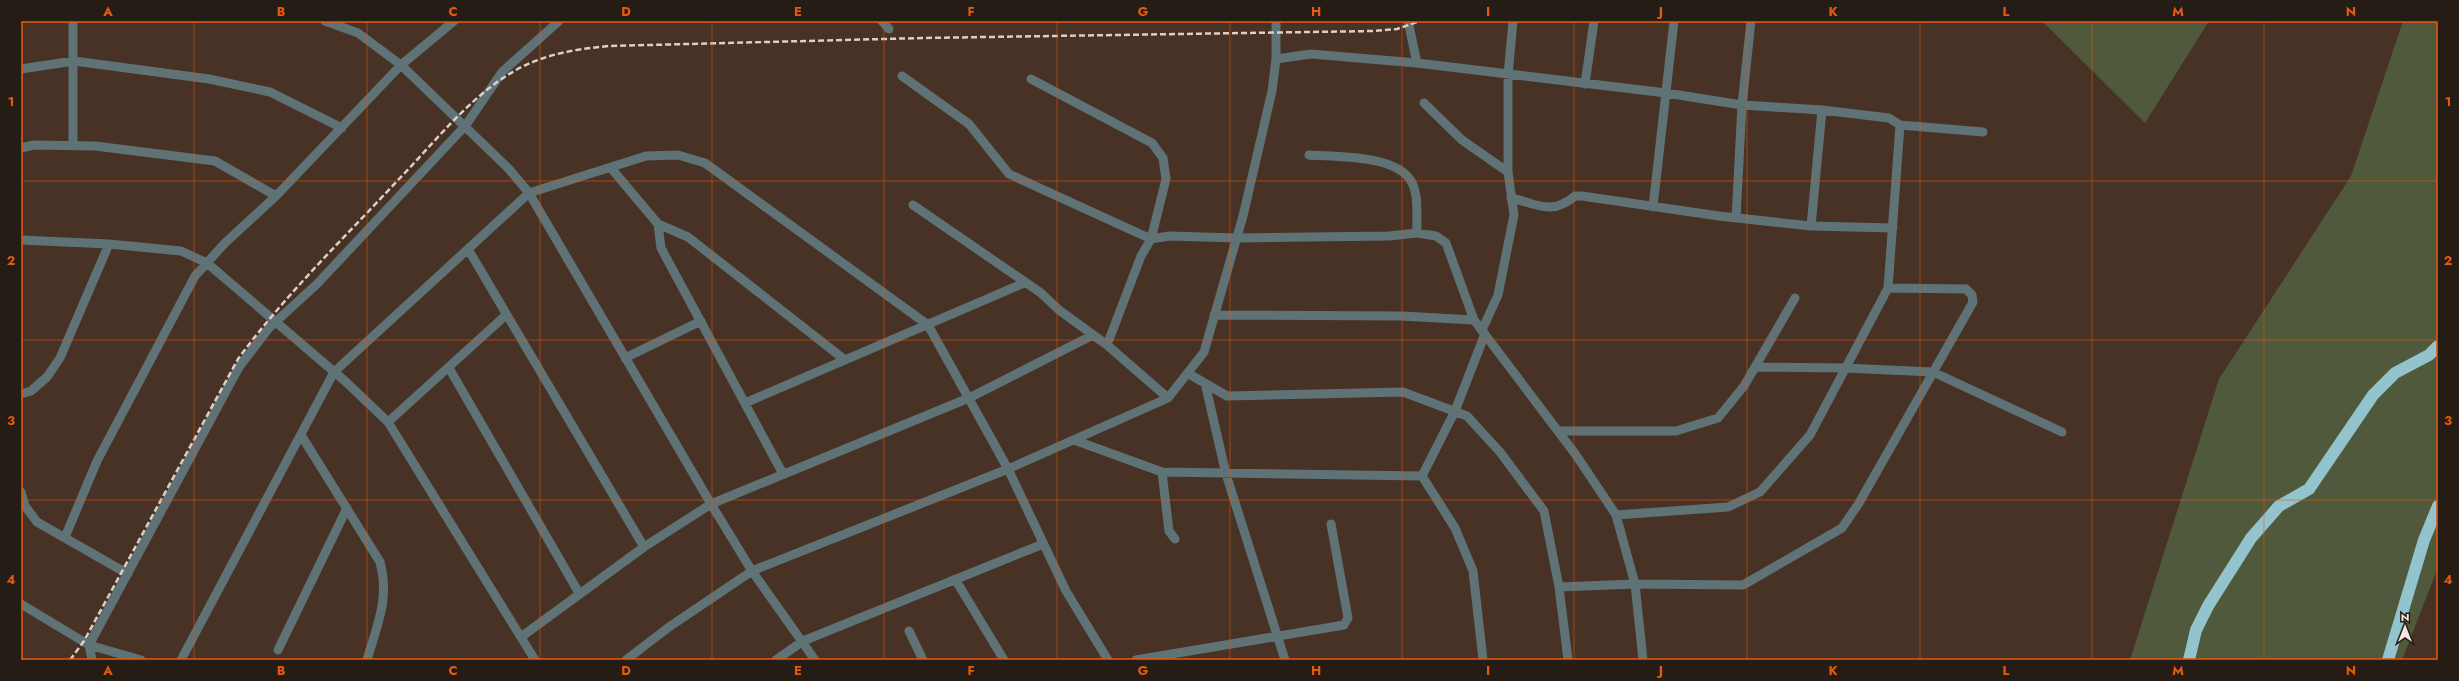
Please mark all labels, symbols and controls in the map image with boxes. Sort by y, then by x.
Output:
text: A [102,2,113,21]
text: B [277,2,286,21]
text: C [448,2,458,21]
text: D [621,2,631,21]
text: E [794,2,802,21]
text: F [967,2,975,21]
text: G [1138,2,1149,21]
text: H [1311,2,1321,21]
text: I [1486,2,1490,21]
text: J [1656,2,1663,21]
text: K [1828,2,1838,21]
text: L [2003,2,2010,21]
text: M [2172,2,2184,21]
text: N [2346,2,2356,21]
text: 1 [8,92,14,111]
text: 1 [2445,92,2451,111]
text: 2 [7,251,15,270]
text: 2 [2444,251,2452,270]
text: 3 [7,411,15,430]
text: 3 [2444,411,2452,430]
text: 4 [6,570,16,589]
text: 4 [2443,570,2453,589]
north arrow [2385,607,2425,647]
text: N [2401,609,2409,625]
text: A [102,661,113,680]
text: B [277,661,286,680]
text: C [448,661,458,680]
text: D [621,661,631,680]
text: E [794,661,802,680]
text: F [967,661,975,680]
text: G [1138,661,1149,680]
text: H [1311,661,1321,680]
text: I [1486,661,1490,680]
text: J [1656,661,1663,680]
text: K [1828,661,1838,680]
text: L [2003,661,2010,680]
text: M [2172,661,2184,680]
text: N [2346,661,2356,680]

